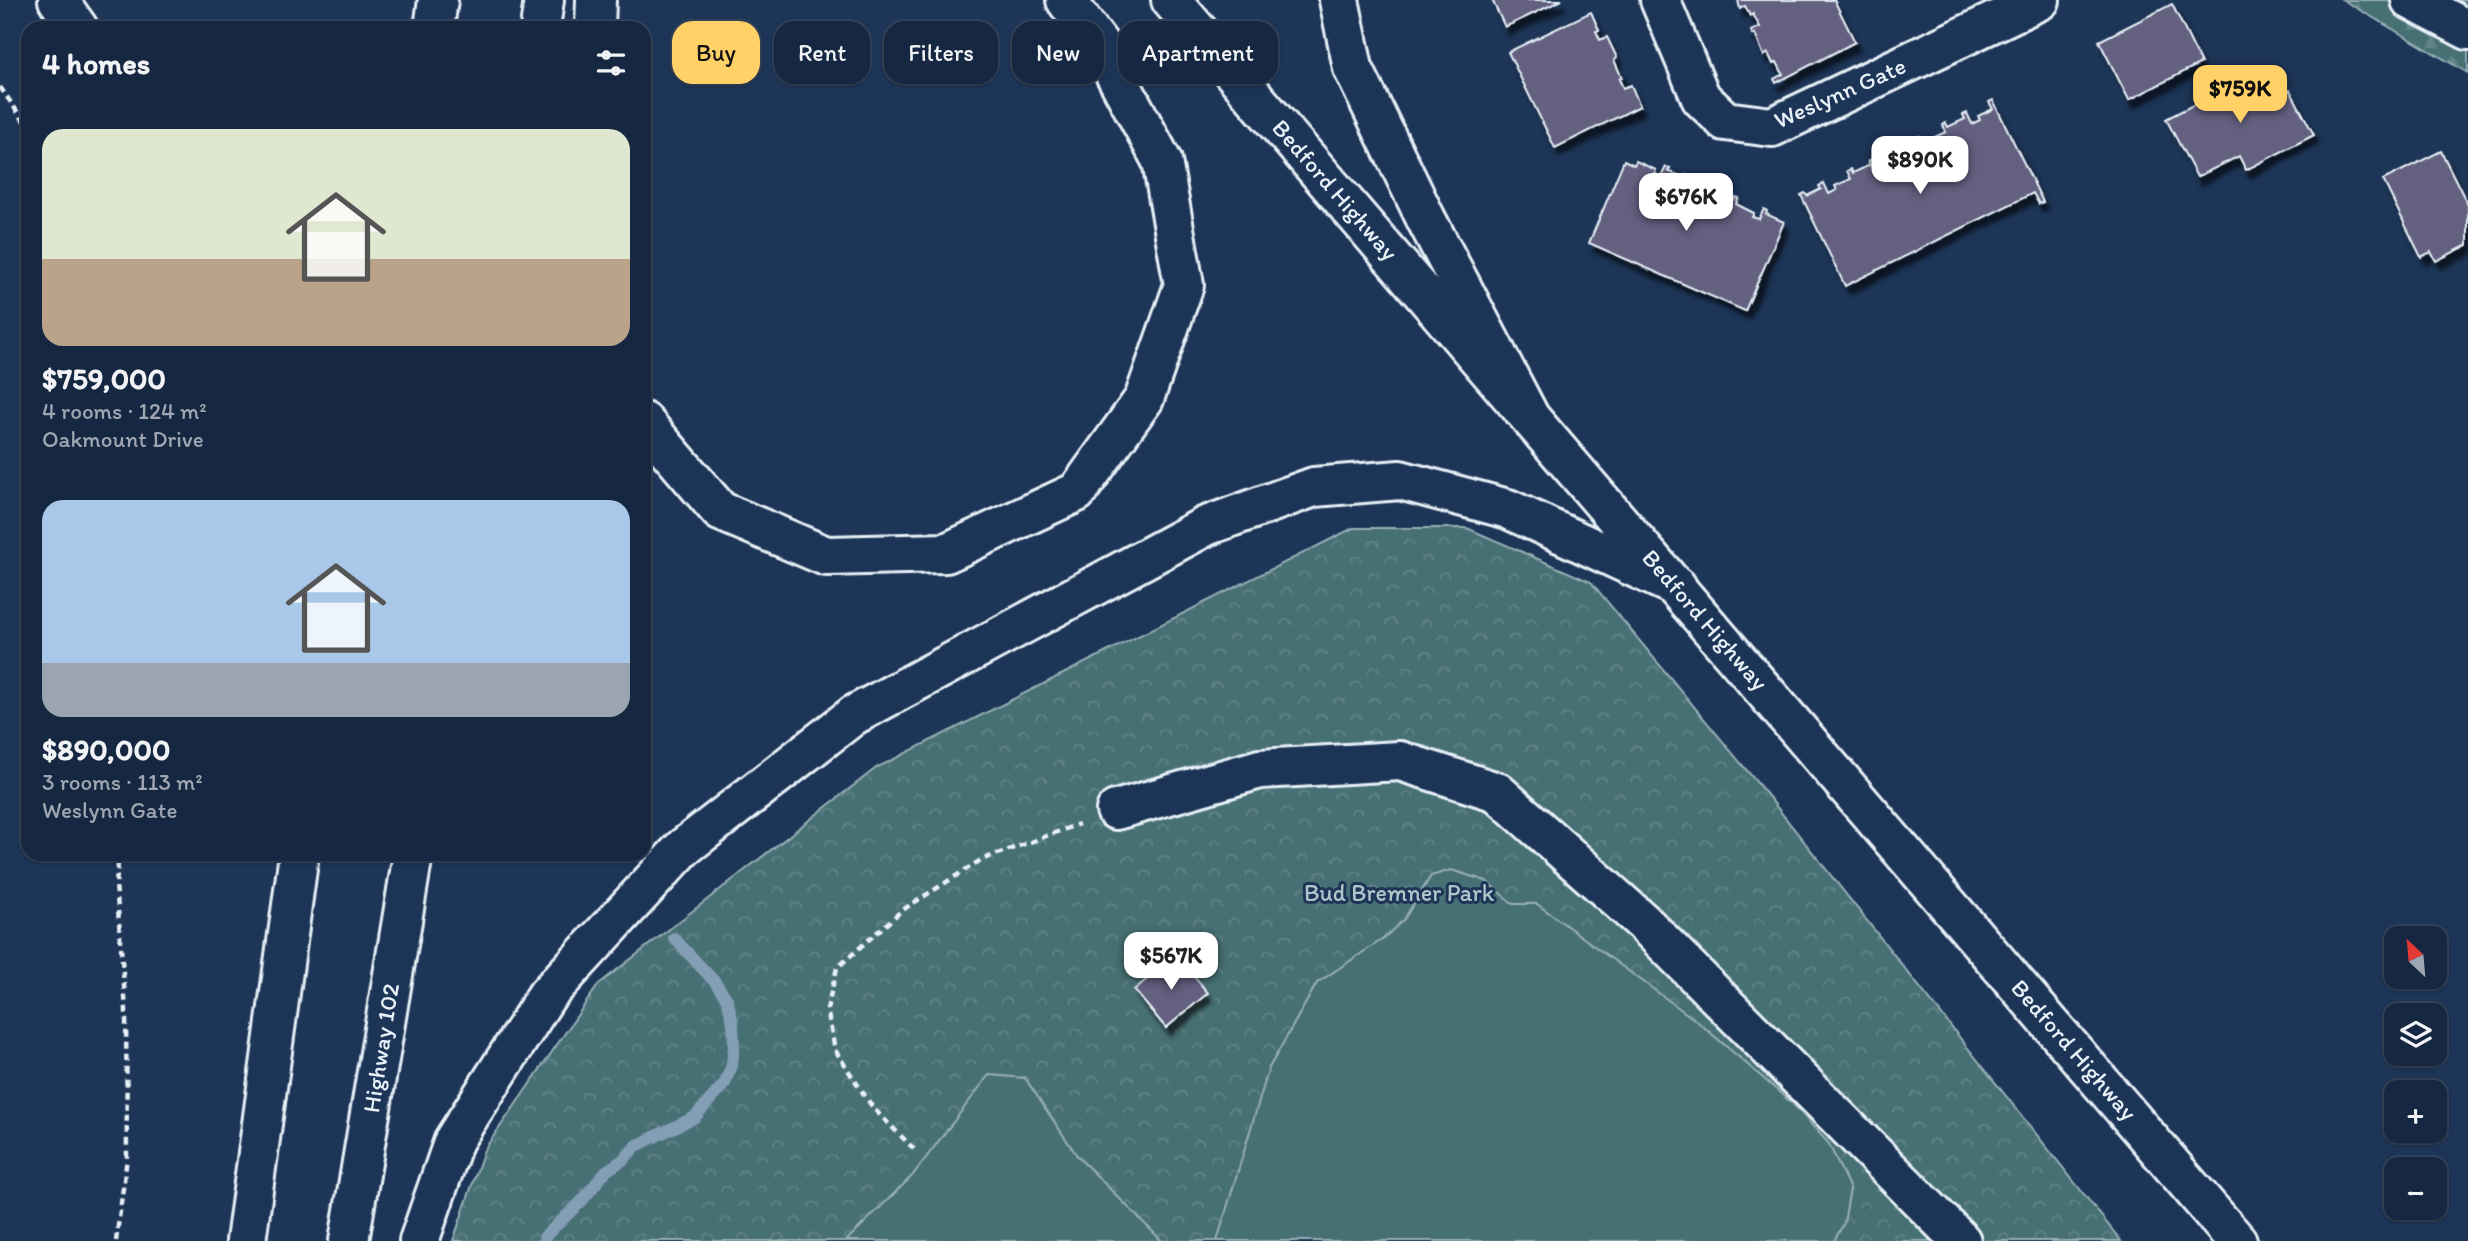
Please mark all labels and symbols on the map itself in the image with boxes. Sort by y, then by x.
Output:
street label: Weslynn Gate [1769,51,1910,135]
pin: $759K [2191,66,2289,125]
street label: Bedford Highway [1266,113,1404,266]
pin: $890K [1871,136,1969,196]
pin: $676K [1637,174,1735,233]
street label: Bedford Highway [1636,543,1774,696]
park label: Bud Bremner Park [1304,878,1495,907]
north arrow [2384,926,2446,989]
pin: $567K [1122,932,1220,992]
street label: Bedford Highway [2005,973,2143,1126]
street label: Highway 102 [356,981,405,1115]

